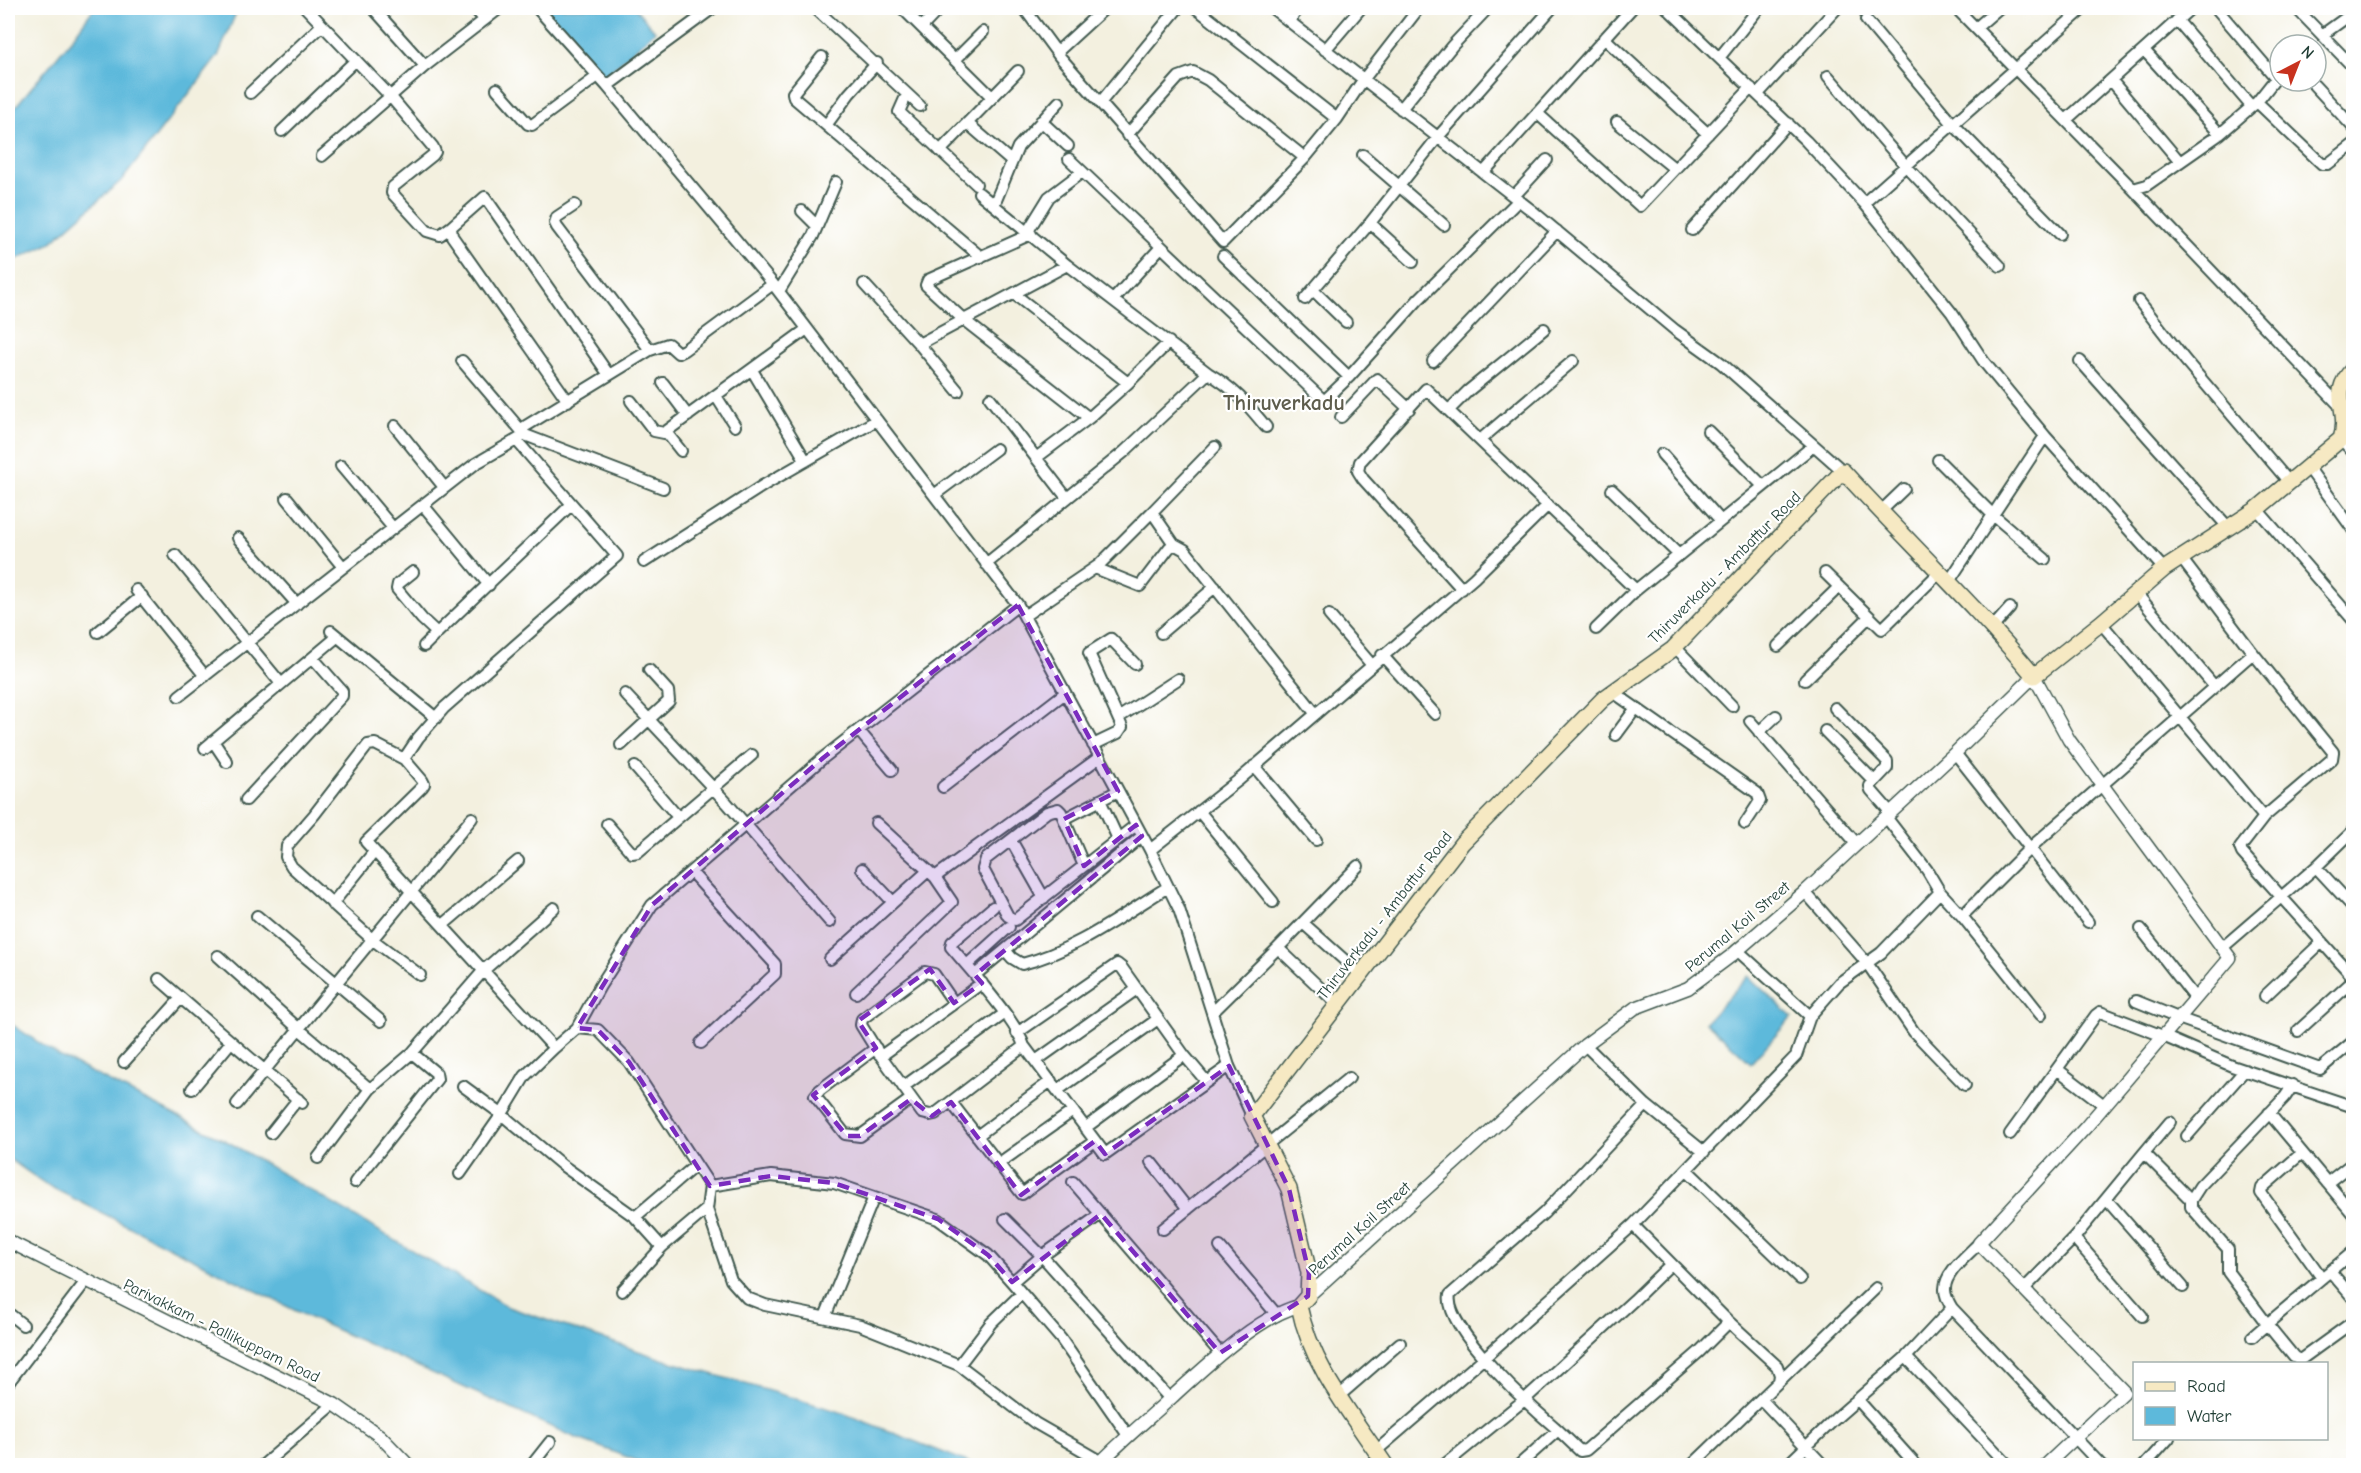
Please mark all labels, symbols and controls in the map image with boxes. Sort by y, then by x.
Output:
north arrow [2268,33,2328,93]
text: N [2297,42,2317,63]
district label: Thiruverkadu [1223,390,1345,416]
street label: Thiruverkadu - Ambattur Road [1645,488,1805,648]
street label: Thiruverkadu - Ambattur Road [1314,828,1456,1003]
street label: Perumal Koil Street [1682,877,1794,976]
street label: Perumal Koil Street [1305,1178,1415,1279]
street label: Parivakkam - Pallikuppam Road [120,1275,323,1386]
legend [2133,1362,2328,1440]
text: Road [2187,1376,2226,1397]
text: Water [2187,1406,2232,1427]

